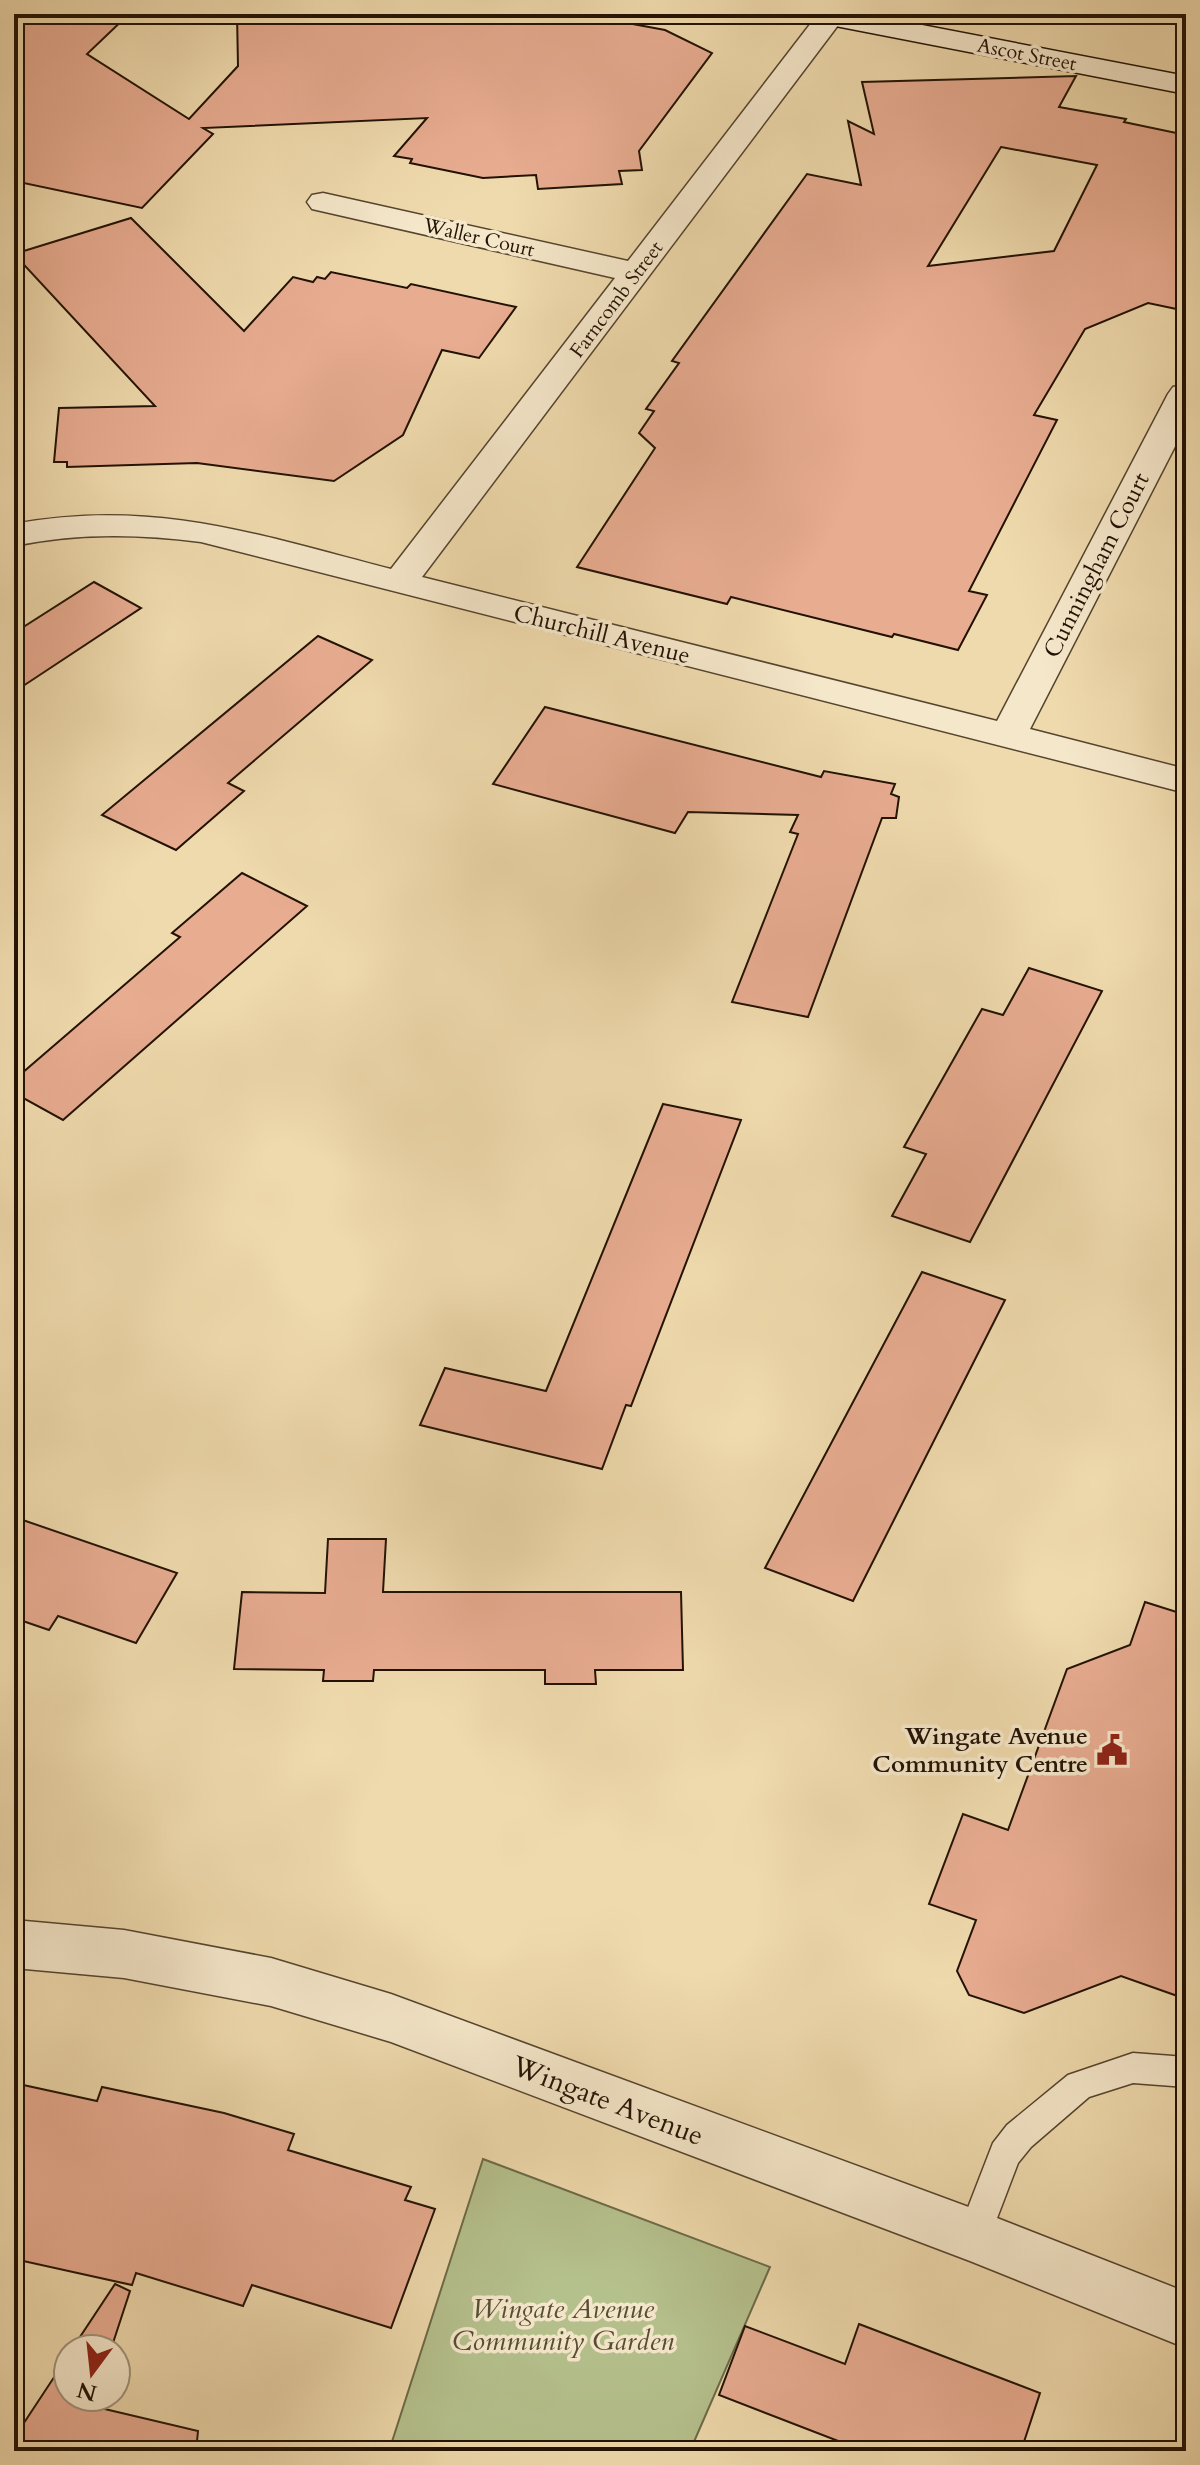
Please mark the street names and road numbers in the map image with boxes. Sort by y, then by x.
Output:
street label: Ascot Street [975,32,1080,77]
street label: Waller Court [420,211,538,264]
street label: Farncomb Street [564,235,670,363]
street label: Cunningham Court [1035,467,1158,663]
street label: Churchill Avenue [510,597,694,672]
street label: Wingate Avenue [505,2047,709,2155]

